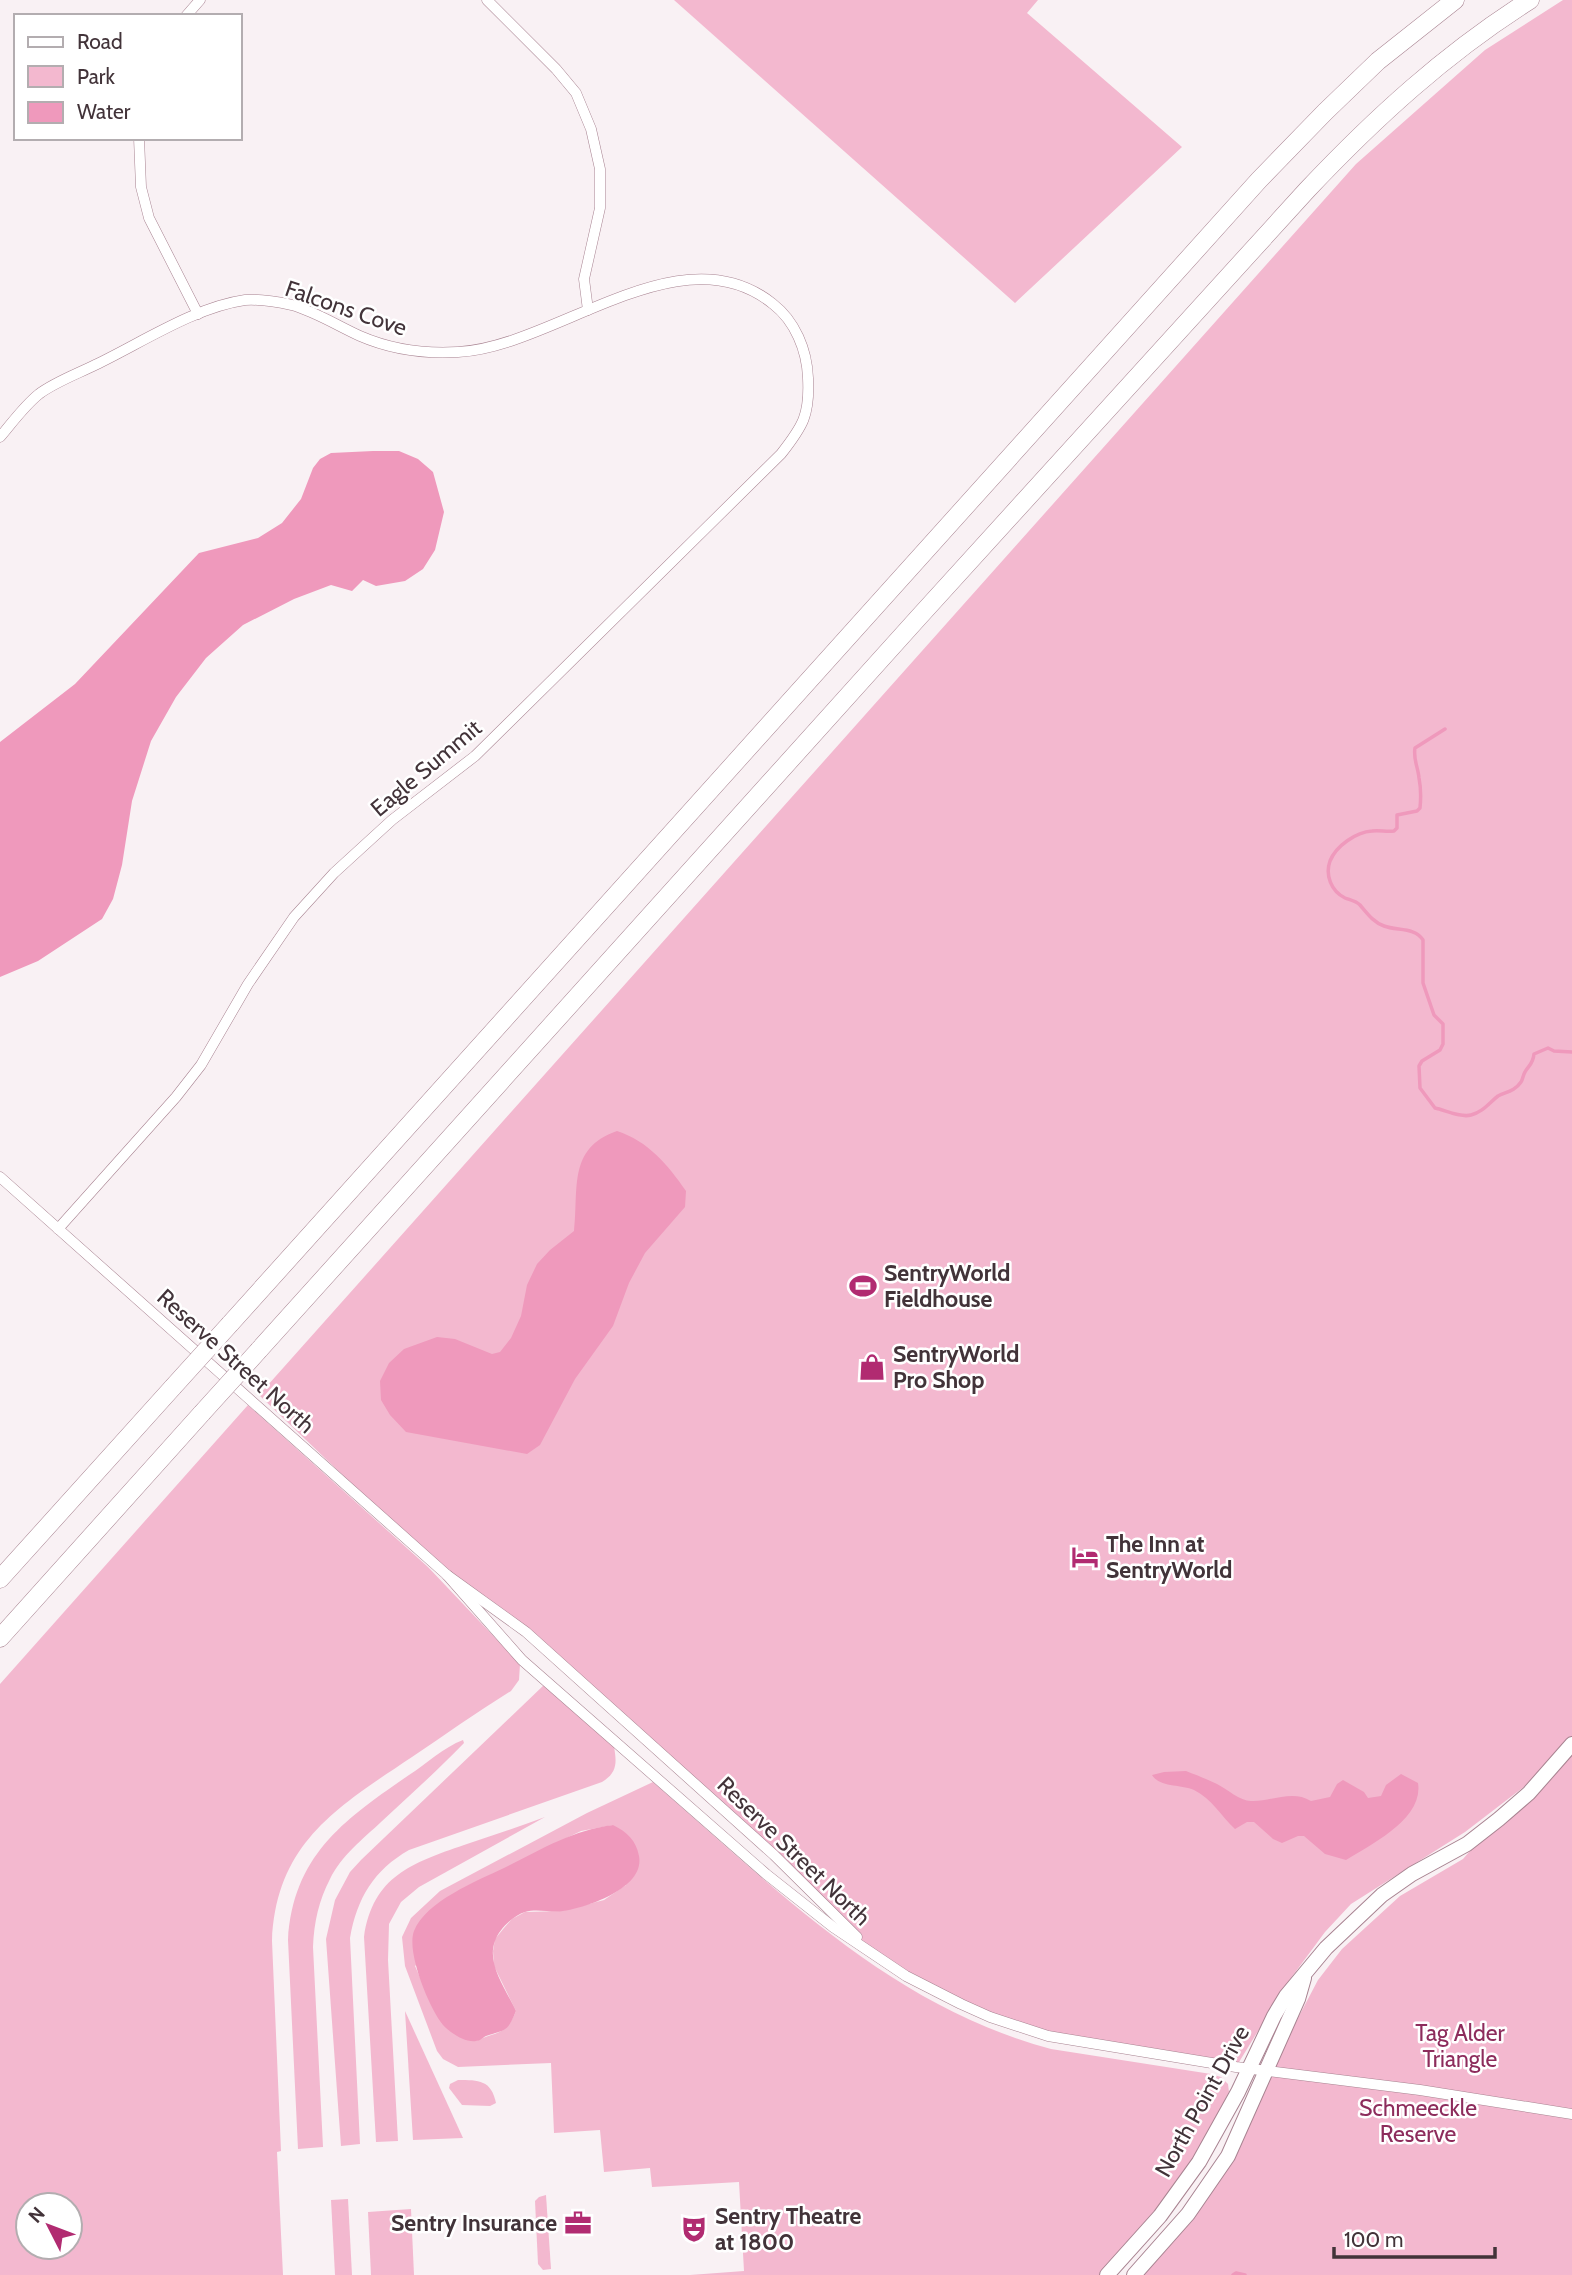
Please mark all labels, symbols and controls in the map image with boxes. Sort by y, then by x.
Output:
legend [14,14,242,140]
text: Road [77,29,123,54]
text: Park [77,64,115,89]
text: Water [77,99,131,124]
street label: Falcons Cove [282,274,411,342]
street label: Eagle Summit [365,713,487,822]
place label: SentryWorld Fieldhouse [884,1259,1010,1313]
sports icon: SentryWorld Fieldhouse [848,1271,878,1301]
street label: Reserve Street North [152,1283,320,1439]
place label: SentryWorld Pro Shop [893,1340,1019,1394]
shop icon: SentryWorld Pro Shop [857,1352,887,1382]
place label: The Inn at SentryWorld [1106,1530,1232,1584]
hotel icon: The Inn at SentryWorld [1070,1542,1100,1572]
street label: Reserve Street North [712,1771,876,1931]
park label: Tag Alder Triangle [1415,2019,1506,2073]
street label: North Point Drive [1149,2020,1255,2182]
park label: Schmeeckle Reserve [1359,2094,1477,2148]
north arrow [14,2191,84,2261]
text: N [24,2202,50,2228]
place label: Sentry Theatre at 1800 [715,2202,861,2256]
office icon: Sentry Insurance [563,2208,593,2238]
place label: Sentry Insurance [391,2209,557,2237]
theatre icon: Sentry Theatre at 1800 [679,2214,709,2244]
scale bar [1334,2216,1495,2260]
text: 100 m [1344,2227,1403,2252]

